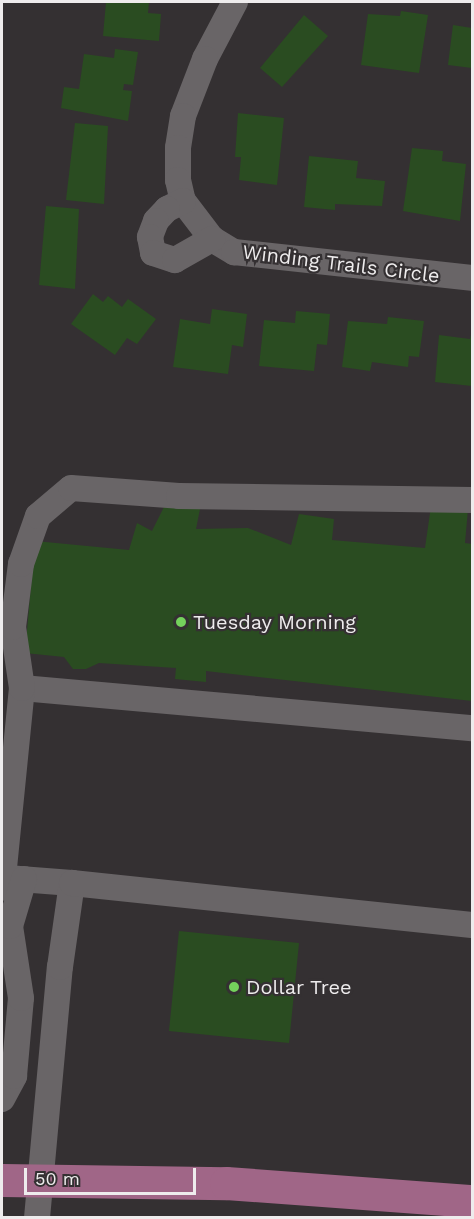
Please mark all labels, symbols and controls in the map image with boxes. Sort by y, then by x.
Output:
street label: Winding Trails Circle [241,240,441,288]
place label: Tuesday Morning [193,610,356,634]
marker: Tuesday Morning [174,615,188,629]
place label: Dollar Tree [246,975,353,999]
marker: Dollar Tree [227,980,241,994]
scale bar [27,1156,200,1194]
text: 50 m [35,1168,80,1189]

